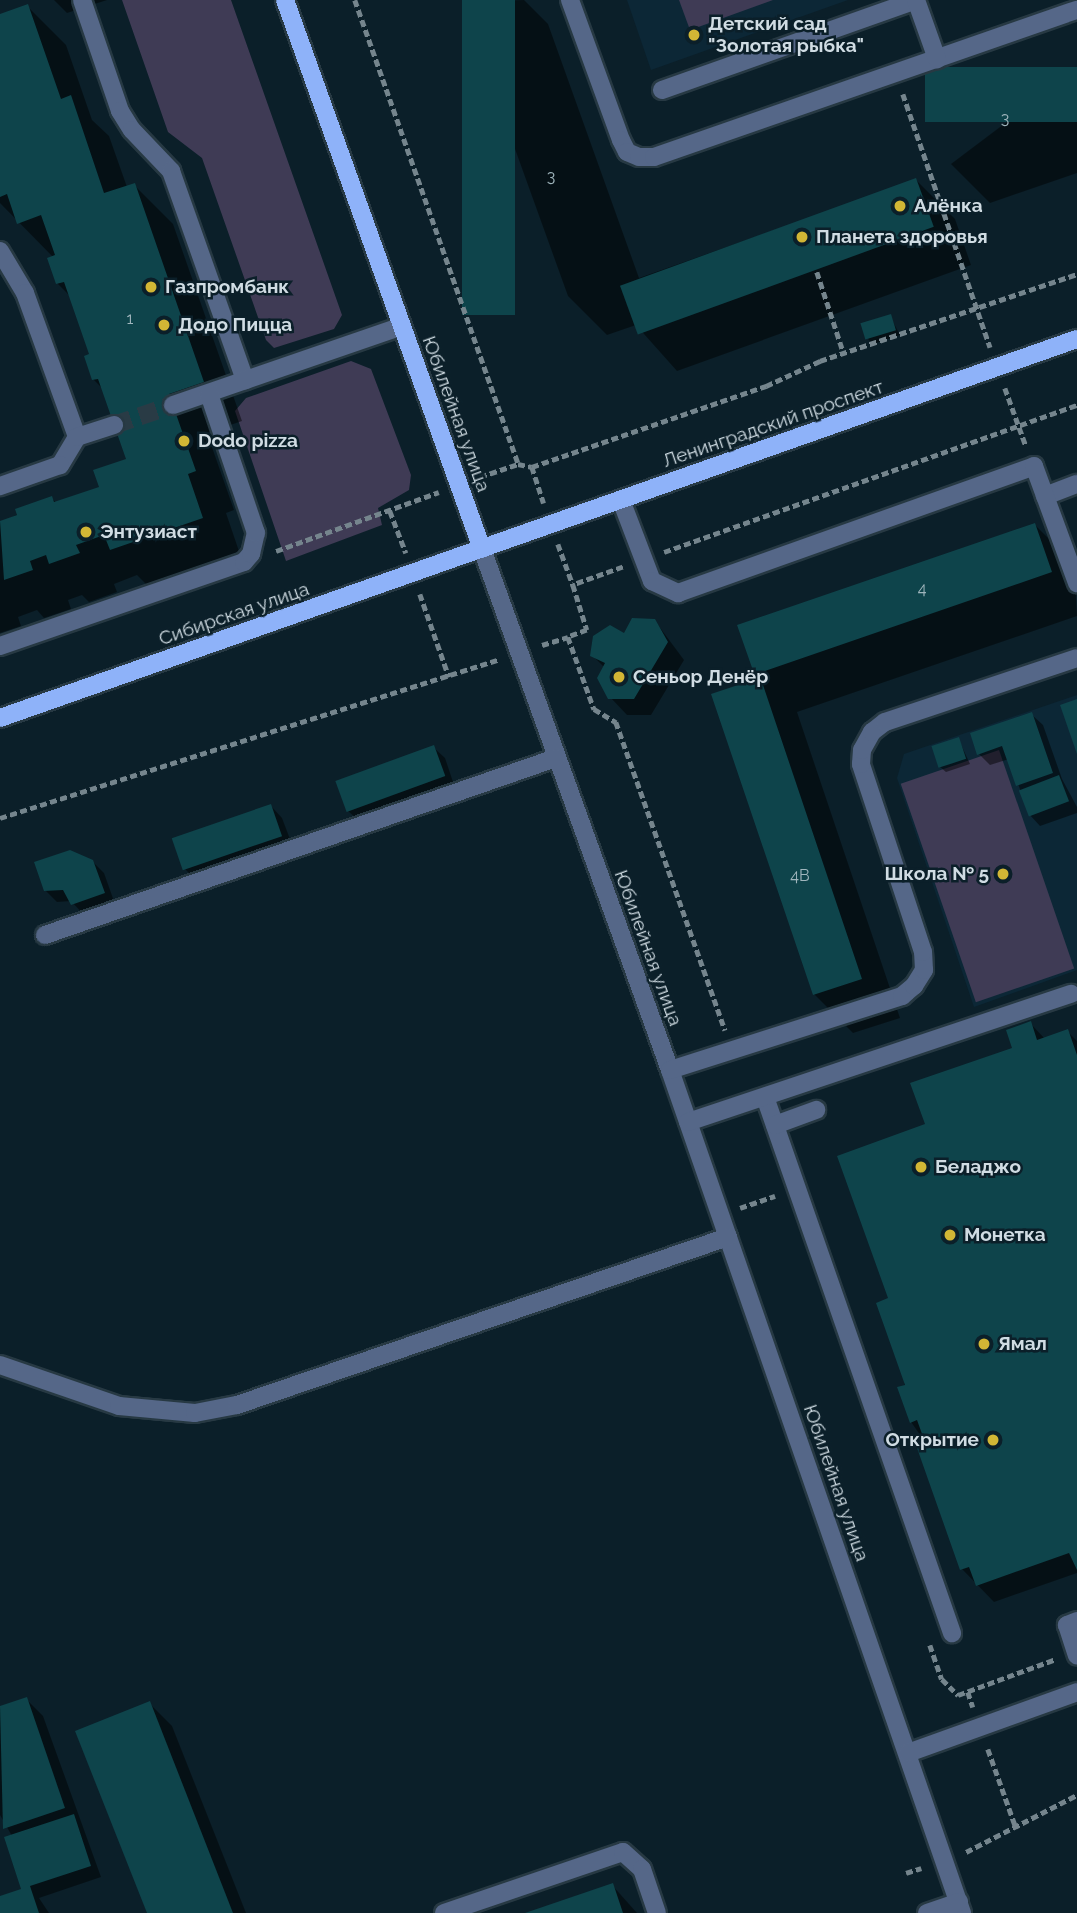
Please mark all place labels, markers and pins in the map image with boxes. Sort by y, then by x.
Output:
place label: Детский сад "Золотая рыбка" [708,13,864,57]
marker: Детский сад "Золотая рыбка" [686,27,702,43]
place label: Алёнка [914,195,983,217]
marker: Алёнка [892,198,908,214]
place label: Планета здоровья [816,226,988,248]
marker: Планета здоровья [794,229,810,245]
place label: Газпромбанк [165,276,289,298]
marker: Газпромбанк [143,279,159,295]
place label: Додо Пицца [178,314,292,336]
marker: Додо Пицца [156,317,172,333]
place label: Dodo pizza [198,430,298,452]
marker: Dodo pizza [176,433,192,449]
place label: Энтузиаст [100,521,197,543]
marker: Энтузиаст [78,524,94,540]
place label: Сеньор Денёр [633,666,768,688]
marker: Сеньор Денёр [611,669,627,685]
place label: Школа № 5 [884,863,989,885]
marker: Школа № 5 [995,866,1011,882]
place label: Беладжо [935,1156,1021,1178]
marker: Беладжо [913,1159,929,1175]
place label: Монетка [964,1224,1046,1246]
marker: Монетка [942,1227,958,1243]
place label: Ямал [998,1333,1047,1355]
marker: Ямал [976,1336,992,1352]
place label: Открытие [885,1429,979,1451]
marker: Открытие [985,1432,1001,1448]

